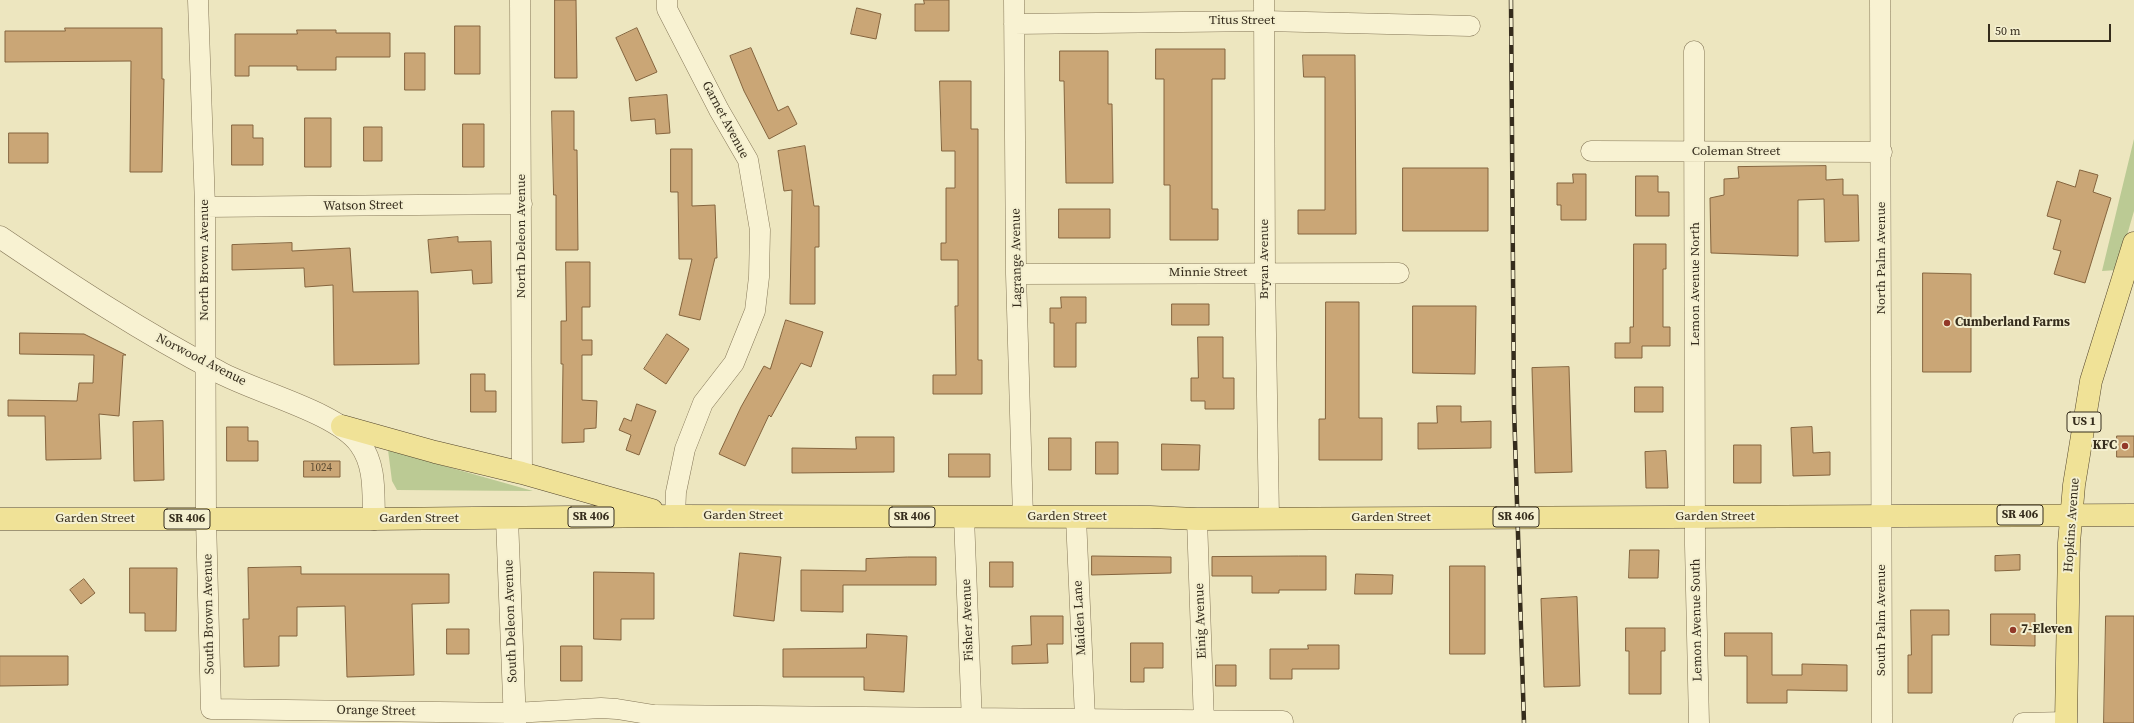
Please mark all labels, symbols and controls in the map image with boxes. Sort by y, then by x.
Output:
street label: Titus Street [1209,13,1275,29]
scale bar [1990,16,2113,42]
text: 50 m [1995,23,2021,39]
street label: Garnet Avenue [698,79,752,161]
street label: Coleman Street [1692,144,1780,160]
street label: North Deleon Avenue [514,174,530,298]
street label: Watson Street [323,198,403,214]
street label: North Brown Avenue [197,199,213,321]
street label: North Palm Avenue [1874,202,1890,314]
street label: Lagrange Avenue [1008,208,1026,308]
street label: Bryan Avenue [1257,219,1273,299]
street label: Lemon Avenue North [1688,222,1704,346]
street label: Minnie Street [1169,265,1247,281]
place label: Cumberland Farms [1955,315,2070,331]
marker: Cumberland Farms [1942,318,1952,328]
street label: Norwood Avenue [153,331,249,389]
road number: US 1 [2067,412,2101,432]
place label: KFC [2092,438,2117,454]
marker: KFC [2120,441,2130,451]
house number: 1024 [310,461,332,475]
street label: Hopkins Avenue [2061,477,2083,573]
road number: SR 406 [1997,505,2043,525]
road number: SR 406 [568,507,614,527]
road number: SR 406 [889,507,935,527]
road number: SR 406 [1493,507,1539,527]
street label: Garden Street [703,508,783,524]
road number: SR 406 [164,509,210,529]
street label: Garden Street [1027,509,1107,525]
street label: Garden Street [1675,509,1755,525]
street label: Garden Street [1351,510,1431,526]
street label: Garden Street [55,511,135,527]
street label: Garden Street [379,511,459,527]
street label: South Brown Avenue [200,554,218,674]
street label: Lemon Avenue South [1688,558,1706,682]
street label: South Deleon Avenue [501,559,521,683]
street label: South Palm Avenue [1874,564,1890,676]
street label: Fisher Avenue [959,579,977,661]
street label: Maiden Lane [1070,580,1090,656]
street label: Einig Avenue [1192,583,1210,659]
place label: 7-Eleven [2021,622,2072,638]
marker: 7-Eleven [2008,625,2018,635]
street label: Orange Street [336,703,416,719]

